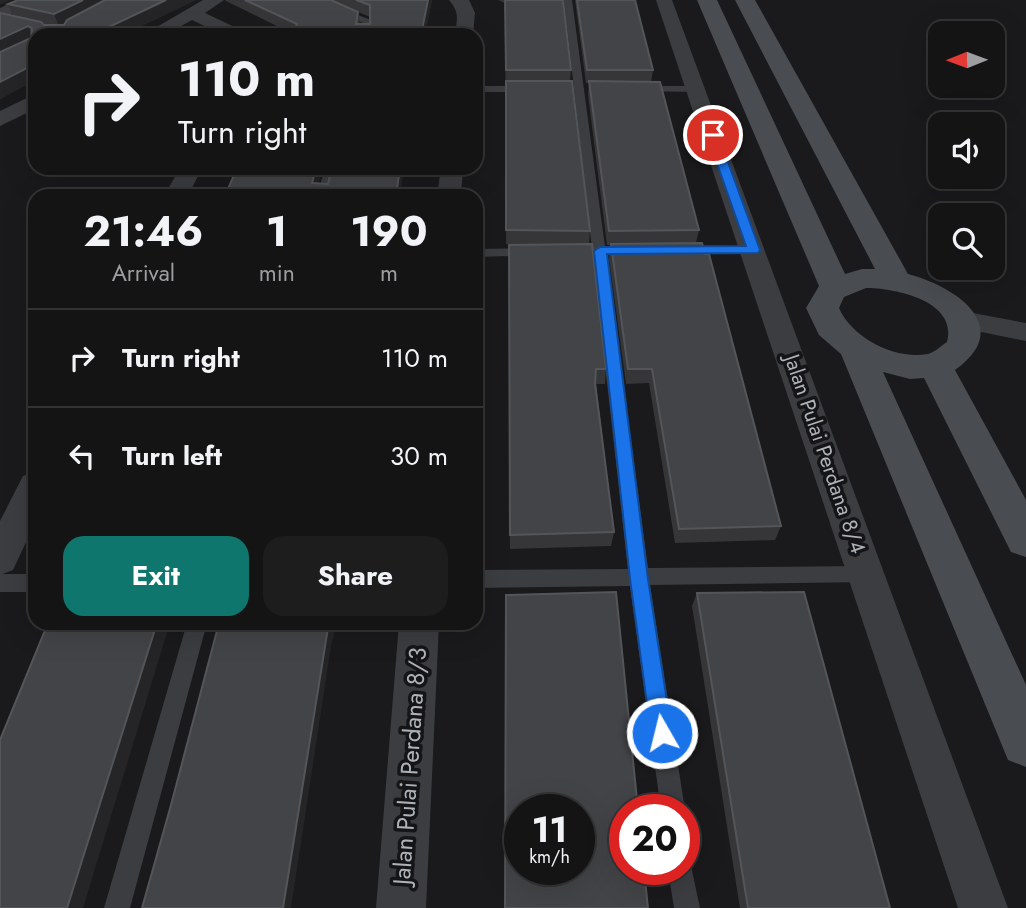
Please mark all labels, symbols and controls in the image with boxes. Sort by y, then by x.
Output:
north arrow [928,21,1004,98]
map controls [928,21,1005,280]
text: 110 m [178,44,315,114]
icon: right [63,56,154,147]
pin [683,105,743,165]
text: Turn right [178,109,307,155]
button: sound [928,112,1005,189]
icon: arrive [694,116,732,154]
text: 21:46 [83,201,203,262]
text: 1 [266,201,287,262]
text: 190 [350,201,428,262]
button: search [928,203,1005,280]
text: Arrival [112,256,175,290]
text: min [259,256,295,290]
text: m [380,256,398,290]
icon: right [63,339,101,377]
text: Turn right [122,339,240,377]
text: 110 m [381,339,448,377]
street label: Jalan Pulai Perdana 8/4 [776,348,873,558]
icon: left [63,437,101,475]
text: Turn left [122,437,222,475]
text: 30 m [390,437,448,475]
button: Exit [63,536,249,616]
button: Share [263,536,448,616]
street label: Jalan Pulai Perdana 8/3 [384,646,435,889]
position arrow [625,696,699,770]
speed limit sign: 20 [609,794,700,885]
text: 11 [532,805,567,855]
text: km/h [529,844,570,870]

